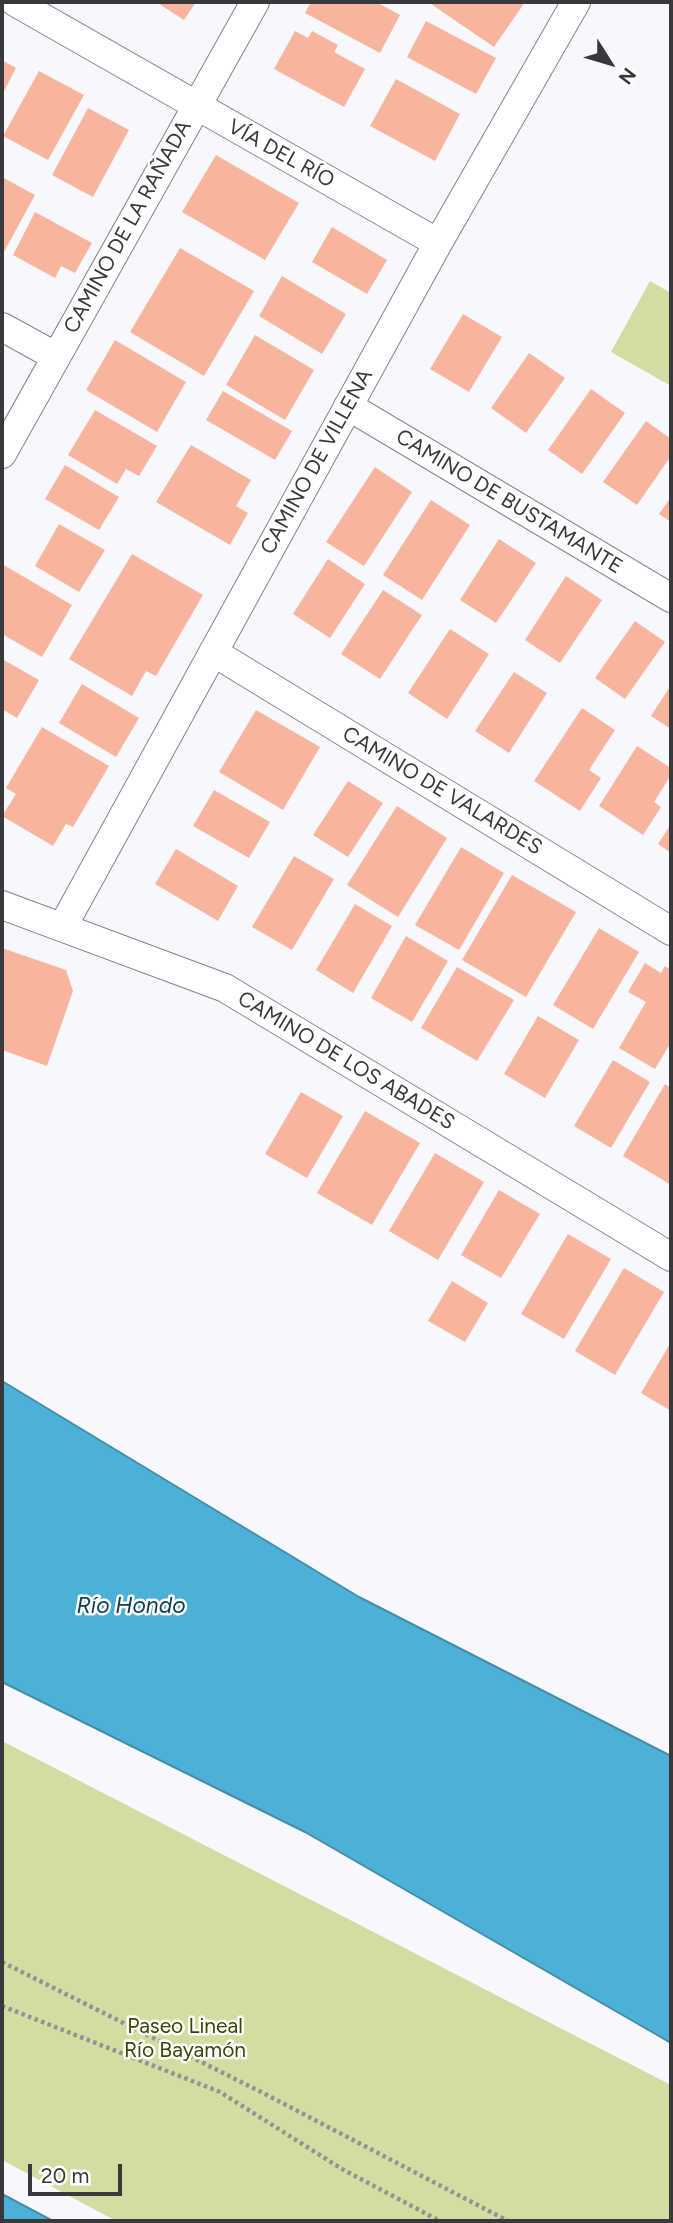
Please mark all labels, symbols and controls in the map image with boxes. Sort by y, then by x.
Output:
north arrow [575,28,645,98]
text: N [614,63,641,89]
street label: VÍA DEL RÍO [223,114,339,194]
street label: CAMINO DE LA RAÑADA [59,116,197,338]
street label: CAMINO DE VILLENA [256,365,378,559]
street label: CAMINO DE BUSTAMANTE [391,424,627,580]
street label: CAMINO DE VALARDES [338,721,546,861]
street label: CAMINO DE LOS ABADES [233,986,459,1136]
water label: Río Hondo [76,1592,186,1620]
park label: Paseo Lineal Río Bayamón [124,2014,246,2064]
scale bar [32,2150,126,2194]
text: 20 m [41,2163,89,2188]

